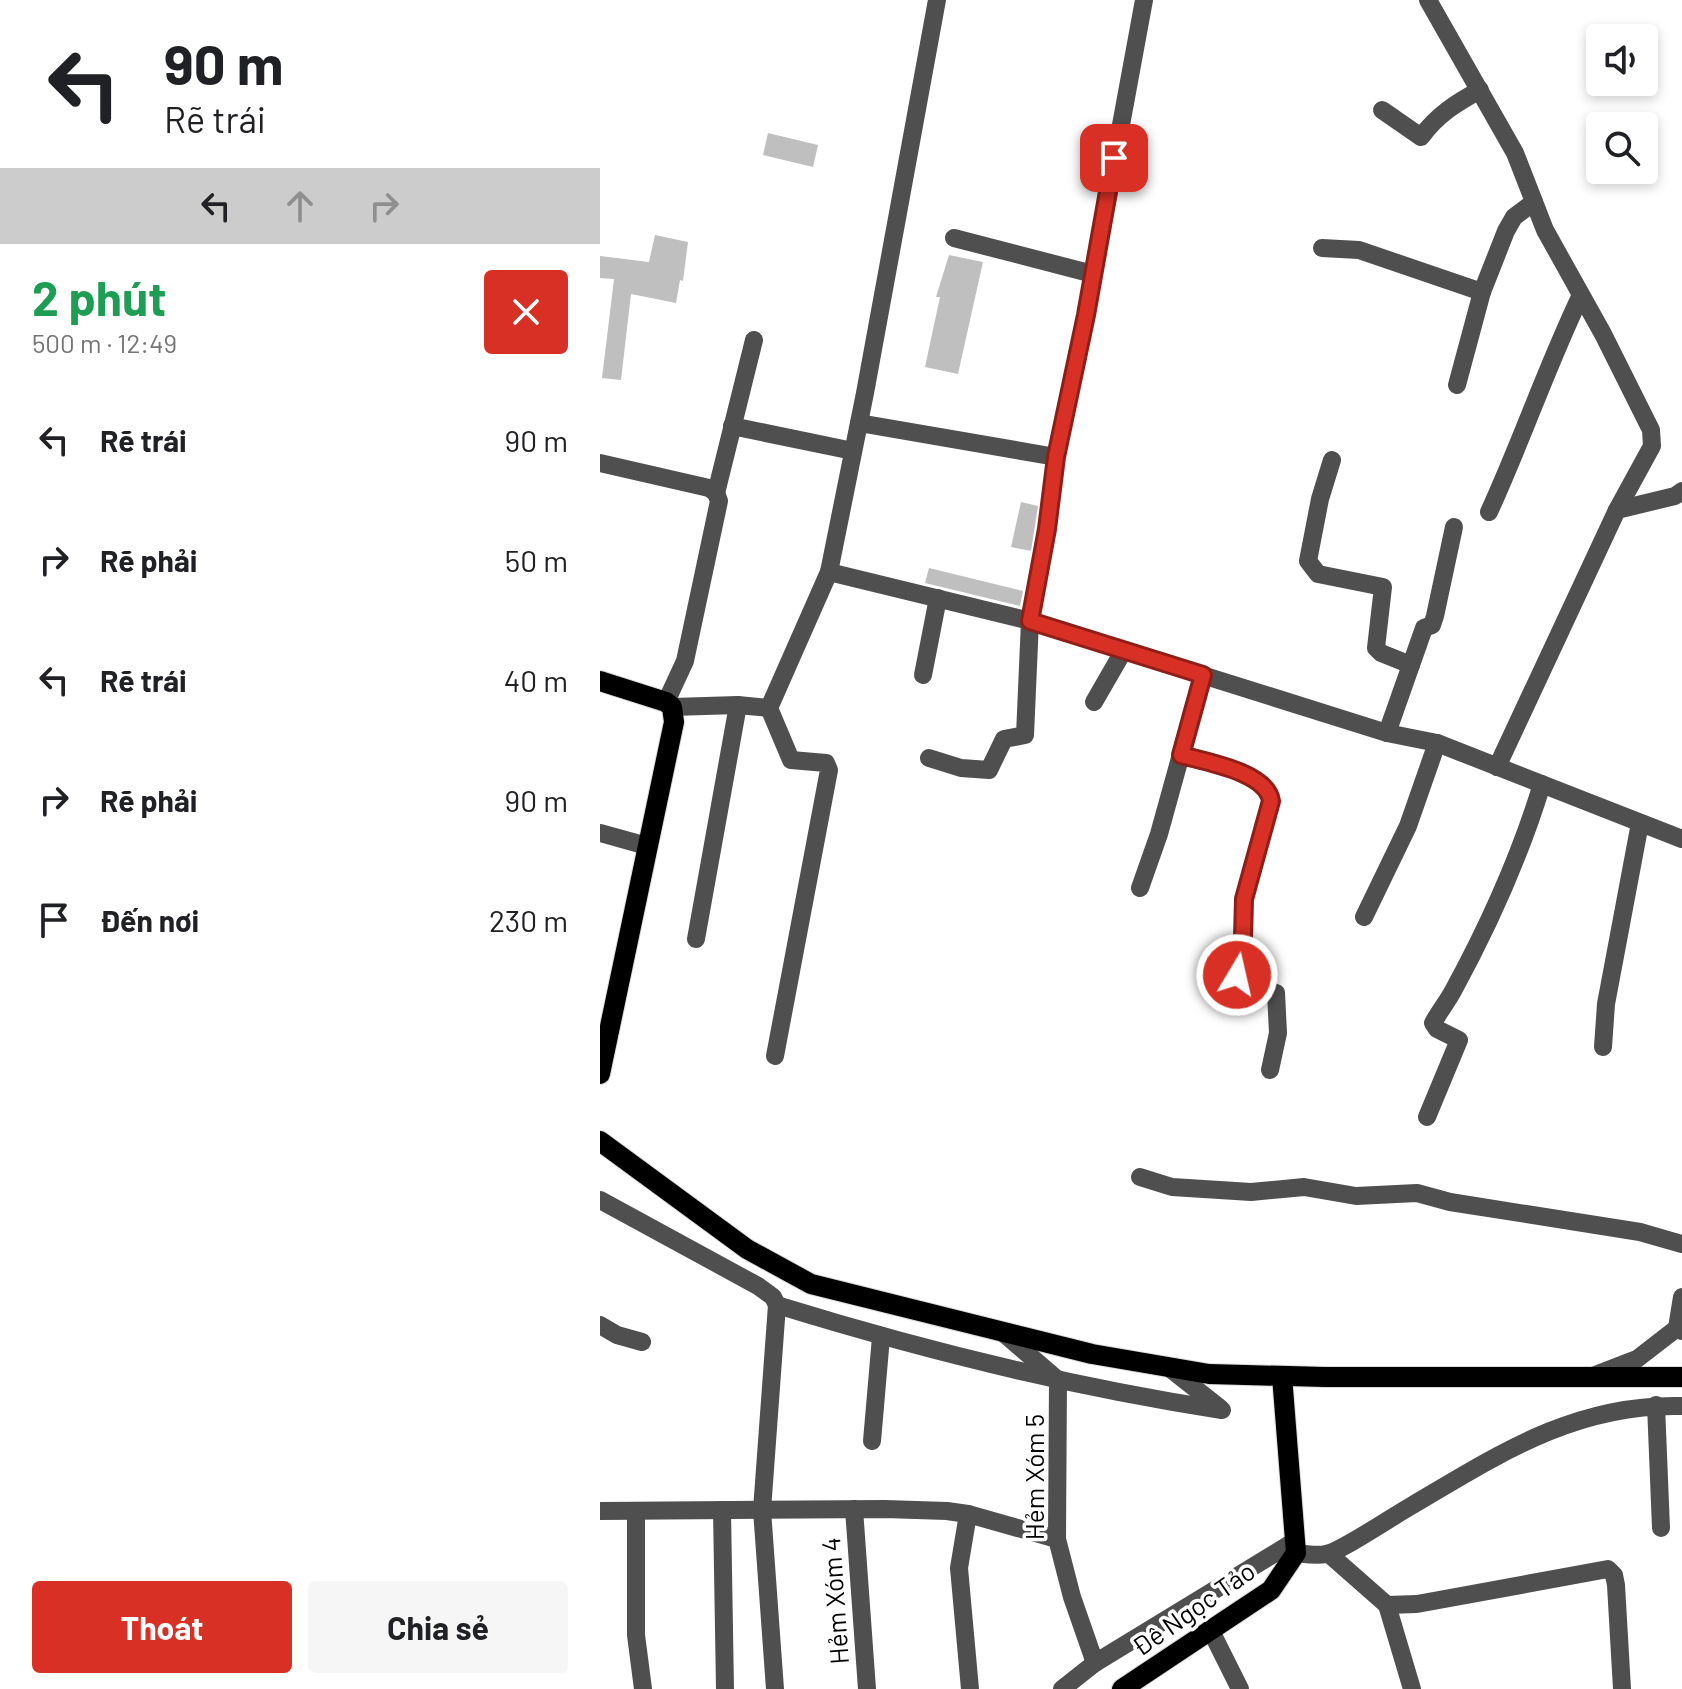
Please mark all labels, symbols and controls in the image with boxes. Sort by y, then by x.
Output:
map controls [1586,24,1658,184]
button: sound [1586,24,1658,96]
text: 90 m [164,29,284,96]
icon: left [32,32,136,136]
text: Rẽ trái [164,97,266,140]
button: search [1586,112,1658,184]
pin [1080,124,1148,192]
icon: arrive [1092,136,1136,180]
icon: left [194,184,238,228]
icon: ahead [278,184,322,228]
icon: right [362,184,406,228]
text: 2 phút [32,268,166,326]
button: close [484,270,568,354]
text: 500 m · 12:49 [32,327,177,358]
icon: left [32,418,76,462]
text: Rẽ trái [100,422,187,458]
text: 90 m [505,422,568,458]
icon: right [32,538,76,582]
text: Rẽ phải [100,542,197,578]
text: 50 m [505,542,568,578]
icon: left [32,658,76,702]
text: Rẽ trái [100,662,187,698]
text: 40 m [504,662,568,698]
icon: right [32,778,76,822]
text: Rẽ phải [100,782,197,818]
text: 90 m [505,782,568,818]
icon: arrive [32,898,76,942]
text: Đến nơi [100,902,199,938]
text: 230 m [489,902,568,938]
position arrow [1195,933,1279,1017]
street label: Hẻm Xóm 5 [1018,1414,1049,1540]
street label: Hẻm Xóm 4 [814,1536,854,1666]
street label: Đê Ngọc Tảo [1126,1554,1260,1662]
button: Thoát [32,1581,292,1673]
button: Chia sẻ [308,1581,568,1673]

